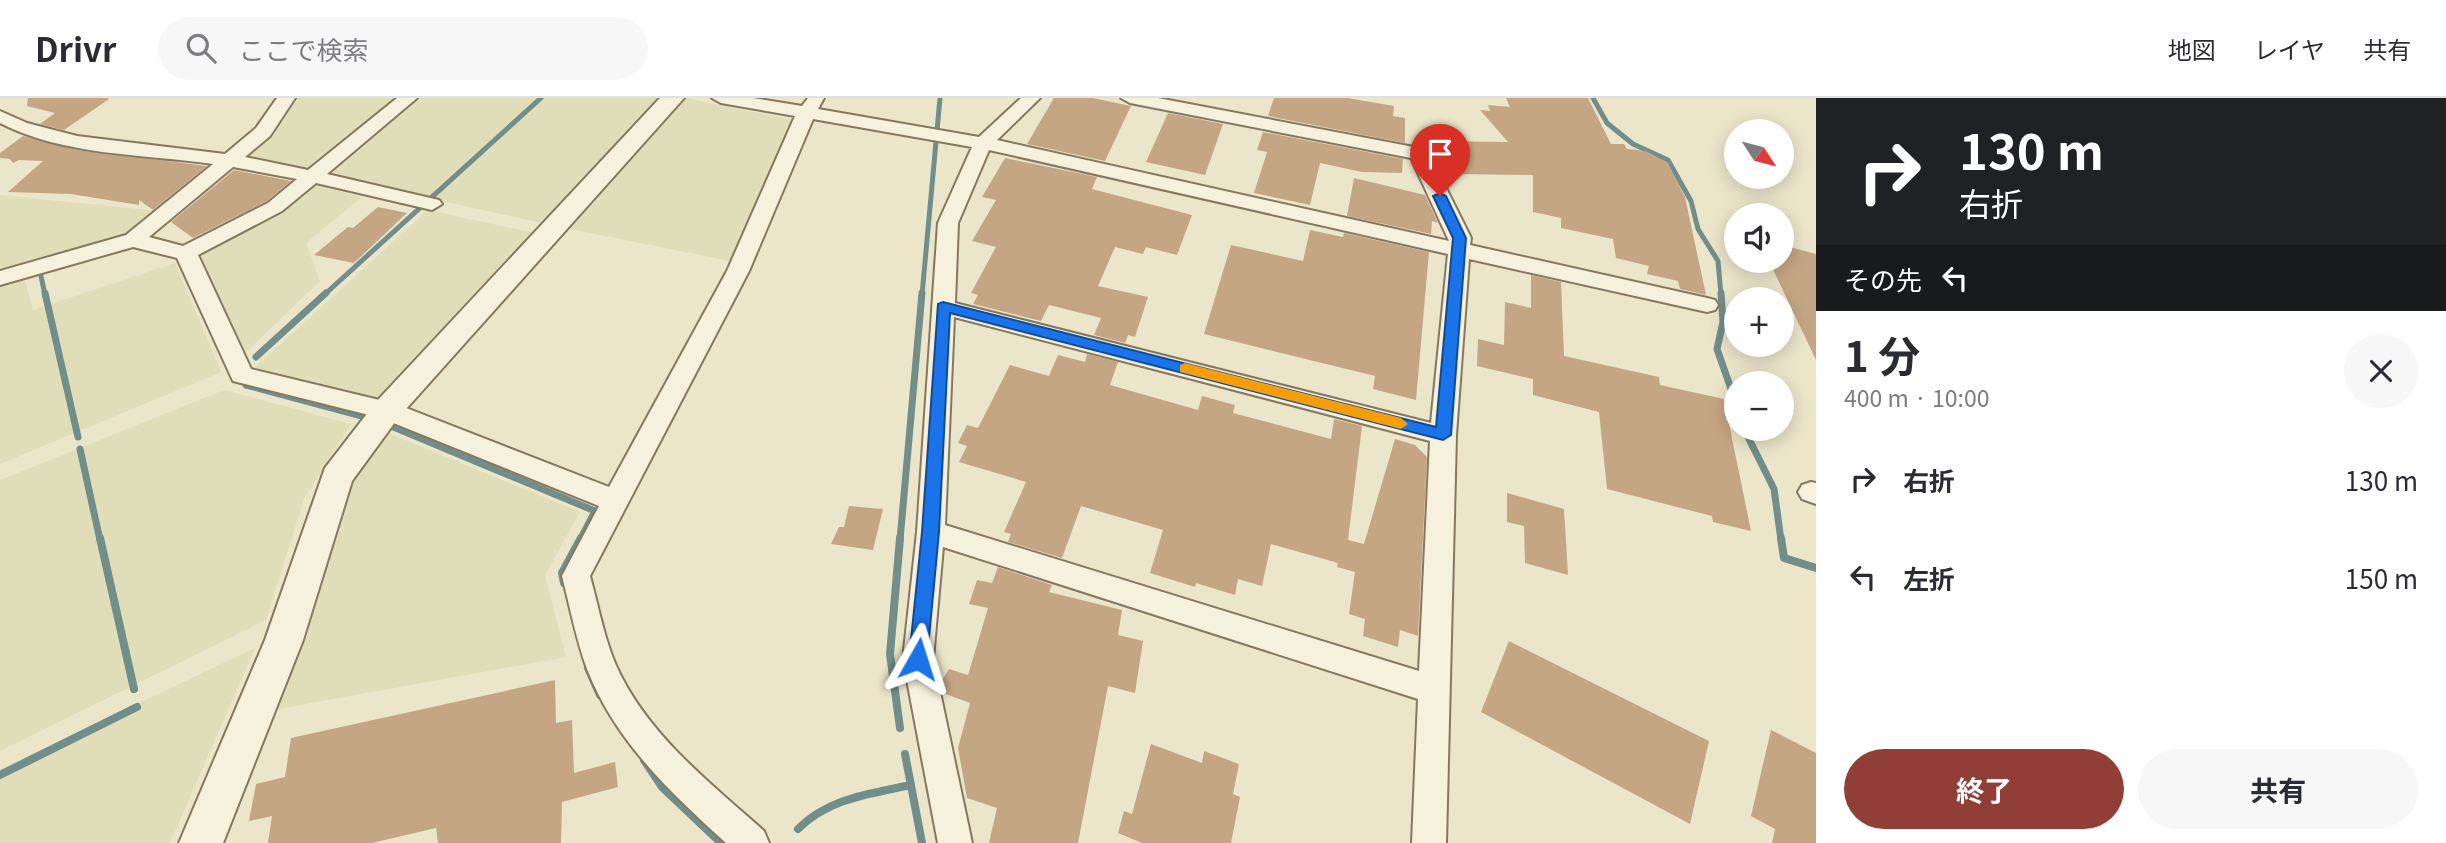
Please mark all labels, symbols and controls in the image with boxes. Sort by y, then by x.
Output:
search box [158,17,648,80]
text: Drivr [35,24,116,72]
icon: search [182,29,220,67]
text: ここで検索 [238,30,368,67]
text: 地図 [2168,31,2216,66]
text: レイヤ [2254,31,2325,66]
text: 共有 [2363,31,2411,66]
text: 130 m [1959,113,2104,184]
north arrow [1724,119,1794,189]
map controls [1724,119,1794,441]
pin [1410,124,1470,196]
icon: right [1844,126,1935,217]
icon: arrive [1421,135,1459,173]
text: 右折 [1959,179,2023,225]
button: sound [1724,203,1794,273]
icon: left [1936,259,1974,297]
text: その先 [1844,260,1922,297]
button: + [1724,287,1794,357]
text: 1 分 [1844,323,1920,384]
button: close [2344,334,2418,408]
button: − [1724,371,1794,441]
text: 400 m · 10:00 [1844,380,1989,414]
icon: right [1844,460,1882,498]
text: 右折 [1903,461,1955,498]
text: 130 m [2345,461,2418,498]
icon: left [1844,558,1882,596]
text: 左折 [1903,559,1955,596]
text: 150 m [2345,559,2418,596]
position arrow [881,622,955,696]
button: 終了 [1844,749,2124,829]
button: 共有 [2138,749,2418,829]

